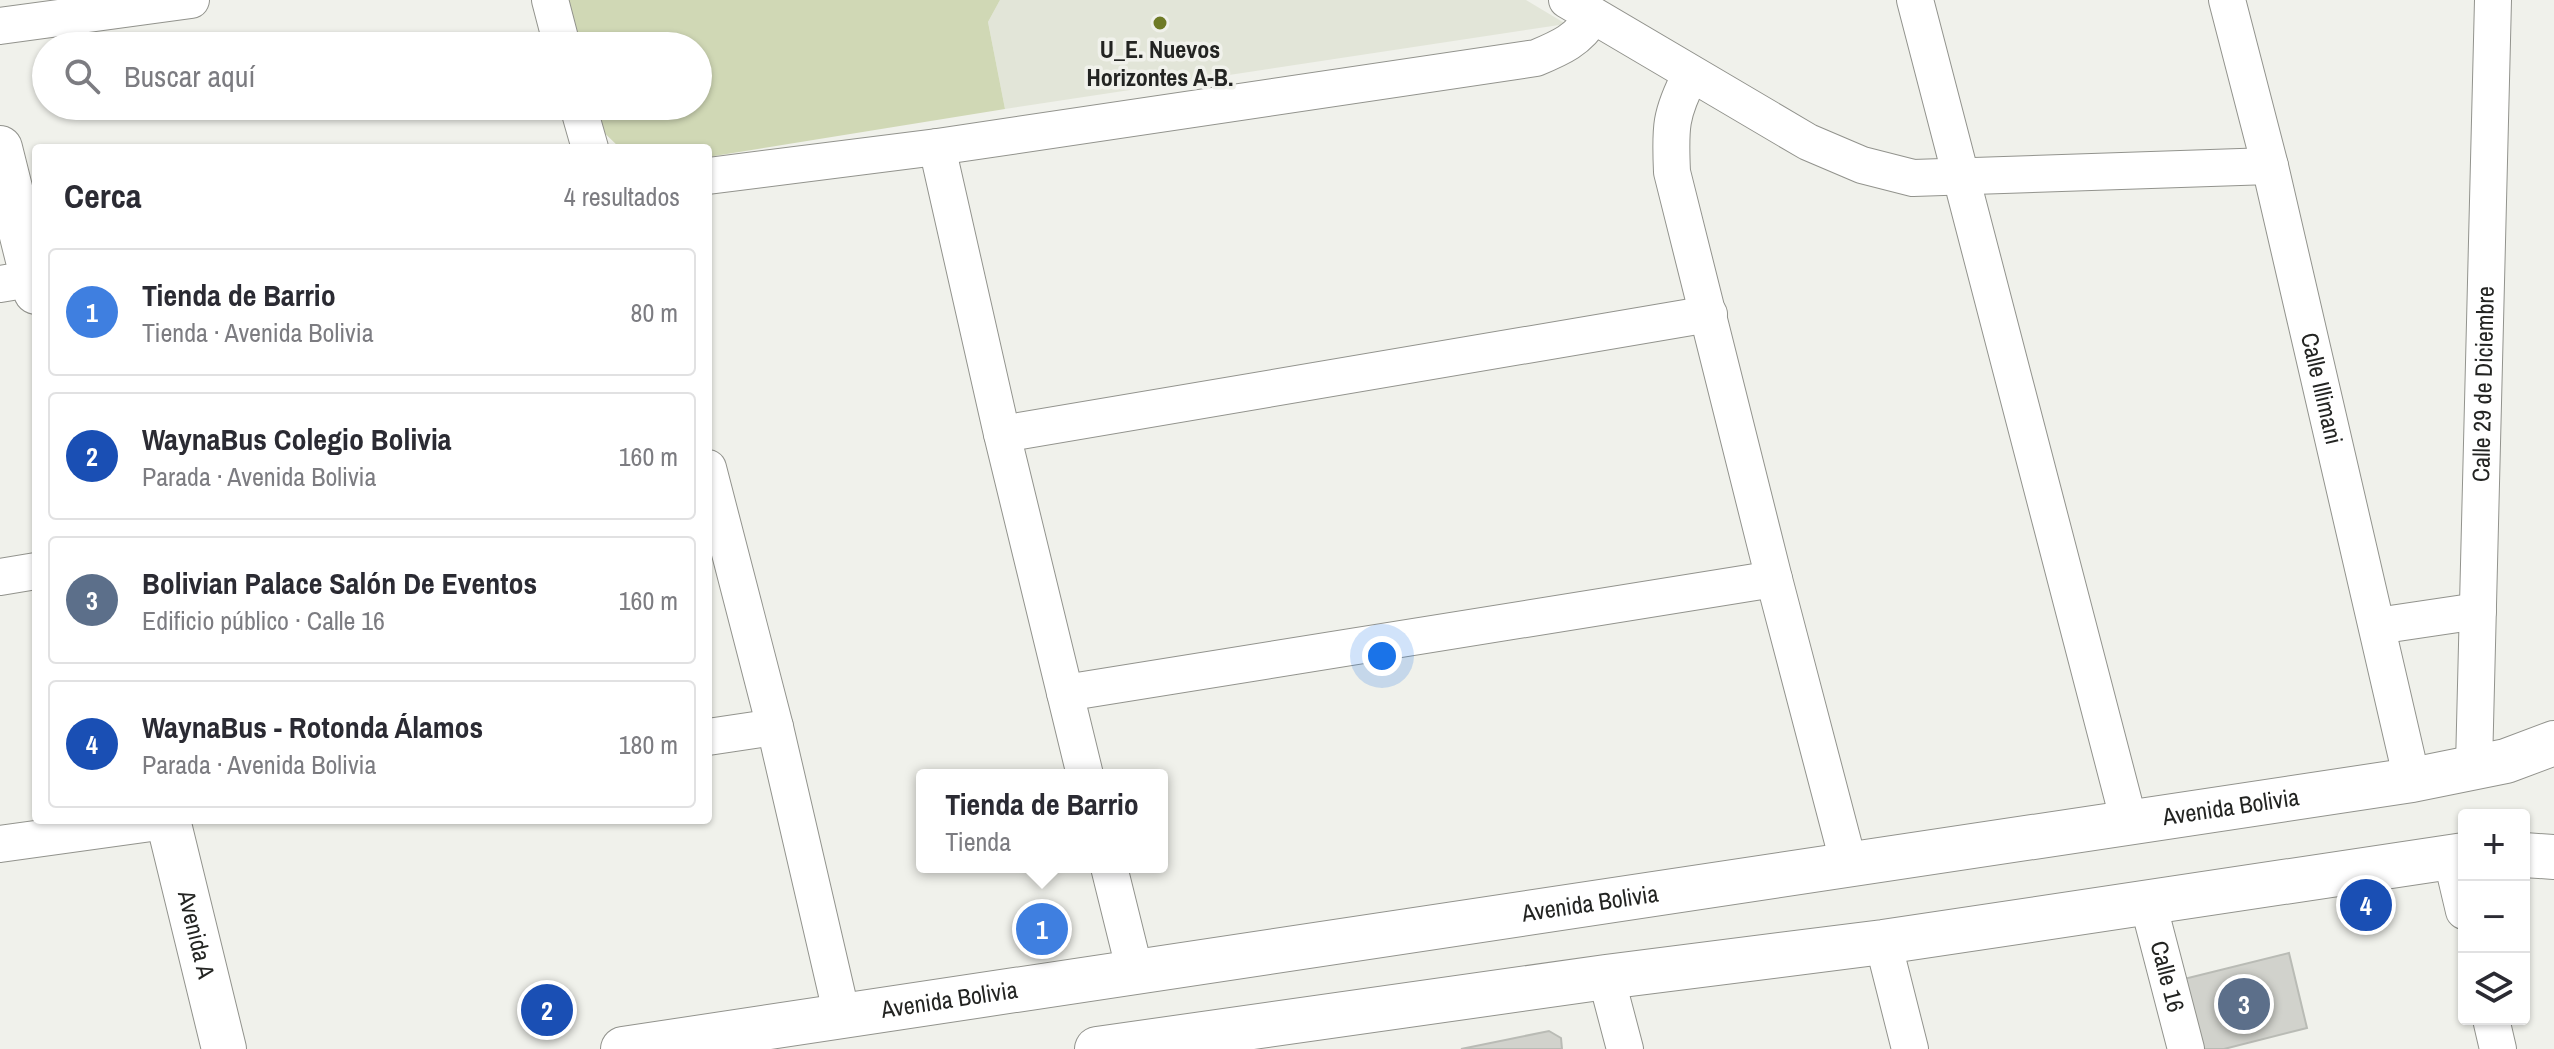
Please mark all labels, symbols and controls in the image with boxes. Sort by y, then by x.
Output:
marker: U_E. Nuevos Horizontes A-B. [1151,14,1169,32]
search box [32,32,712,120]
place label: U_E. Nuevos Horizontes A-B. [1087,33,1233,93]
icon: search [60,54,104,98]
text: Buscar aquí [124,56,255,96]
text: Cerca [64,173,142,219]
text: 4 resultados [564,179,680,214]
text: Tienda de Barrio [142,275,336,315]
street label: Calle 29 de Diciembre [2464,286,2501,482]
text: 1 [86,295,98,330]
text: 80 m [631,295,678,330]
text: Tienda · Avenida Bolivia [142,315,374,350]
street label: Calle Illimani [2294,329,2351,447]
text: WaynaBus Colegio Bolivia [142,419,451,459]
text: 2 [86,439,98,474]
text: 160 m [619,439,678,474]
text: Parada · Avenida Bolivia [142,459,376,494]
text: Bolivian Palace Salón De Eventos [142,563,537,603]
text: 3 [86,583,98,618]
text: 160 m [619,583,678,618]
text: Edificio público · Calle 16 [142,603,385,638]
your location [1362,636,1402,676]
text: WaynaBus - Rotonda Álamos [142,707,483,747]
text: 4 [86,727,98,762]
text: 180 m [619,727,678,762]
text: Parada · Avenida Bolivia [142,747,376,782]
popup [916,769,1168,873]
street label: Avenida Bolivia [2159,780,2301,832]
text: Tienda de Barrio [945,784,1139,824]
map controls [2458,809,2530,1025]
button: + [2458,809,2530,881]
text: Tienda [945,824,1011,859]
pin: 4 [2340,875,2392,935]
street label: Avenida Bolivia [1519,877,1660,929]
button: − [2458,881,2530,953]
street label: Avenida A [171,886,223,982]
pin: 1 [1016,899,1068,959]
street label: Calle 16 [2144,937,2193,1015]
button: layers [2458,953,2530,1025]
street label: Avenida Bolivia [878,973,1020,1025]
pin: 3 [2218,974,2270,1034]
pin: 2 [521,980,573,1040]

